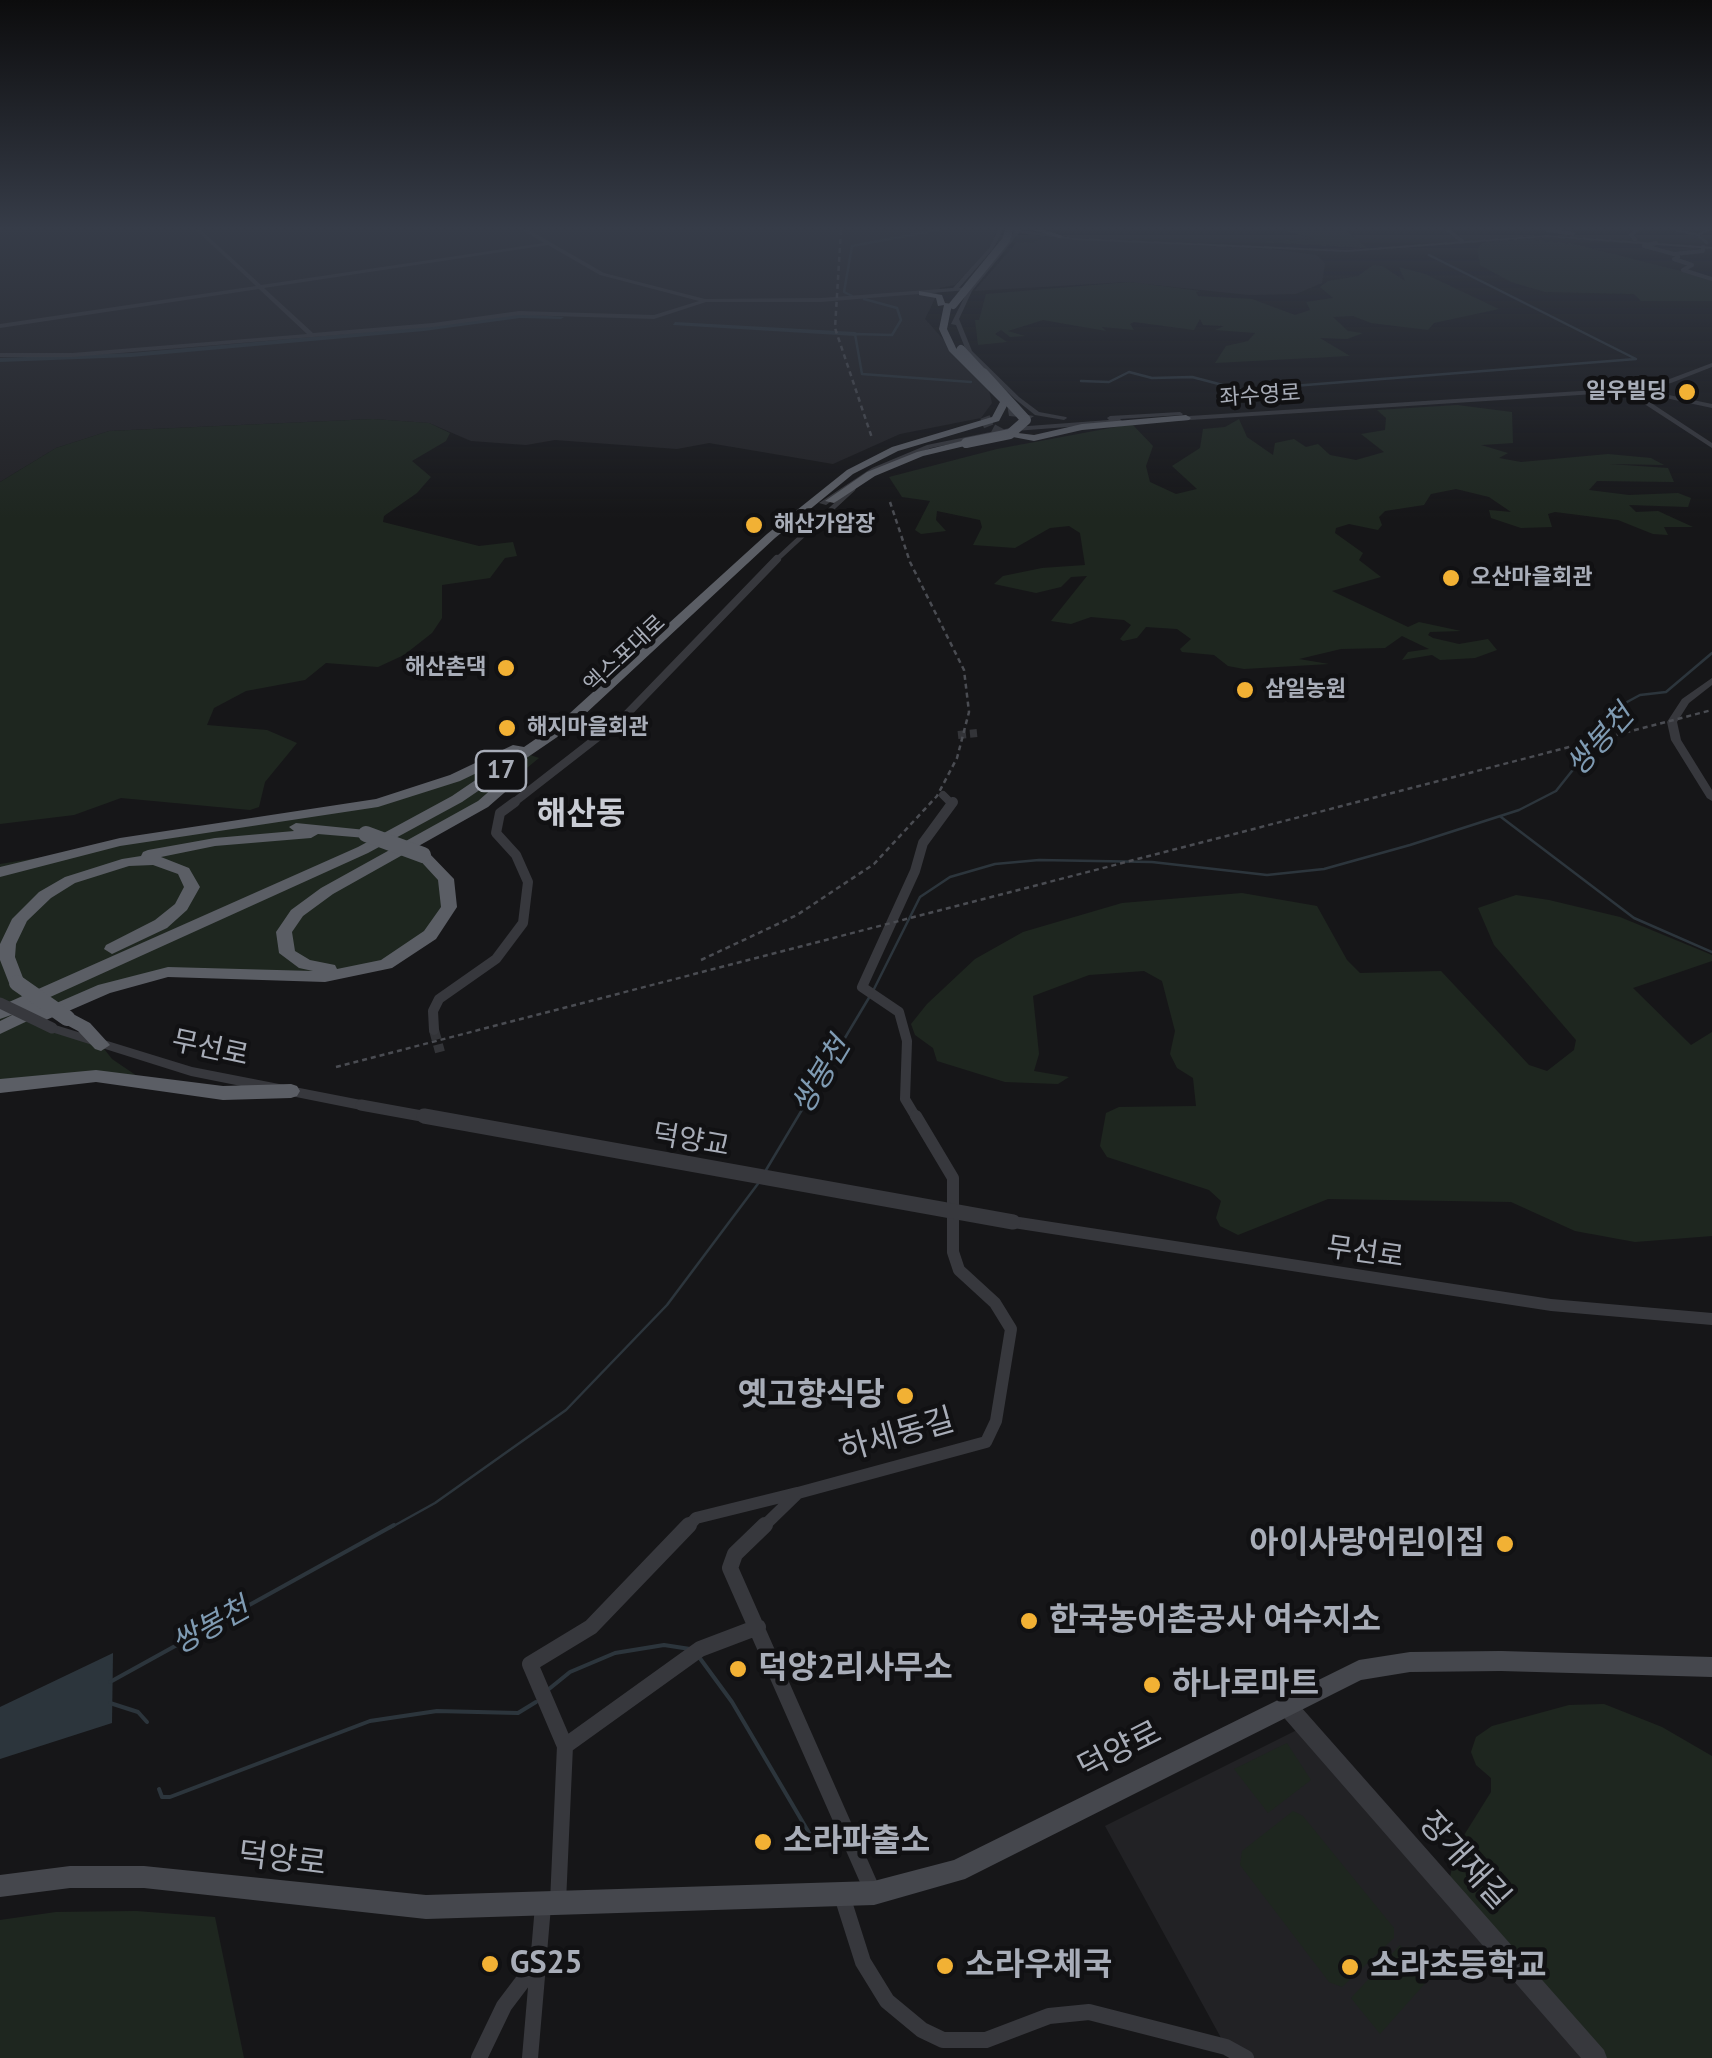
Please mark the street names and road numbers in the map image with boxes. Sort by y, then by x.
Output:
street label: 좌수영로 [1219,380,1301,412]
street label: 엑스포대로 [579,610,671,698]
road number: 17 [476,751,526,791]
street label: 무선로 [169,1025,251,1073]
street label: 덕양교 [650,1118,732,1164]
street label: 무선로 [1324,1231,1406,1275]
street label: 하세동길 [835,1401,959,1471]
street label: 덕양로 [1072,1714,1168,1788]
street label: 장개재길 [1410,1804,1518,1918]
street label: 덕양로 [236,1836,328,1884]

